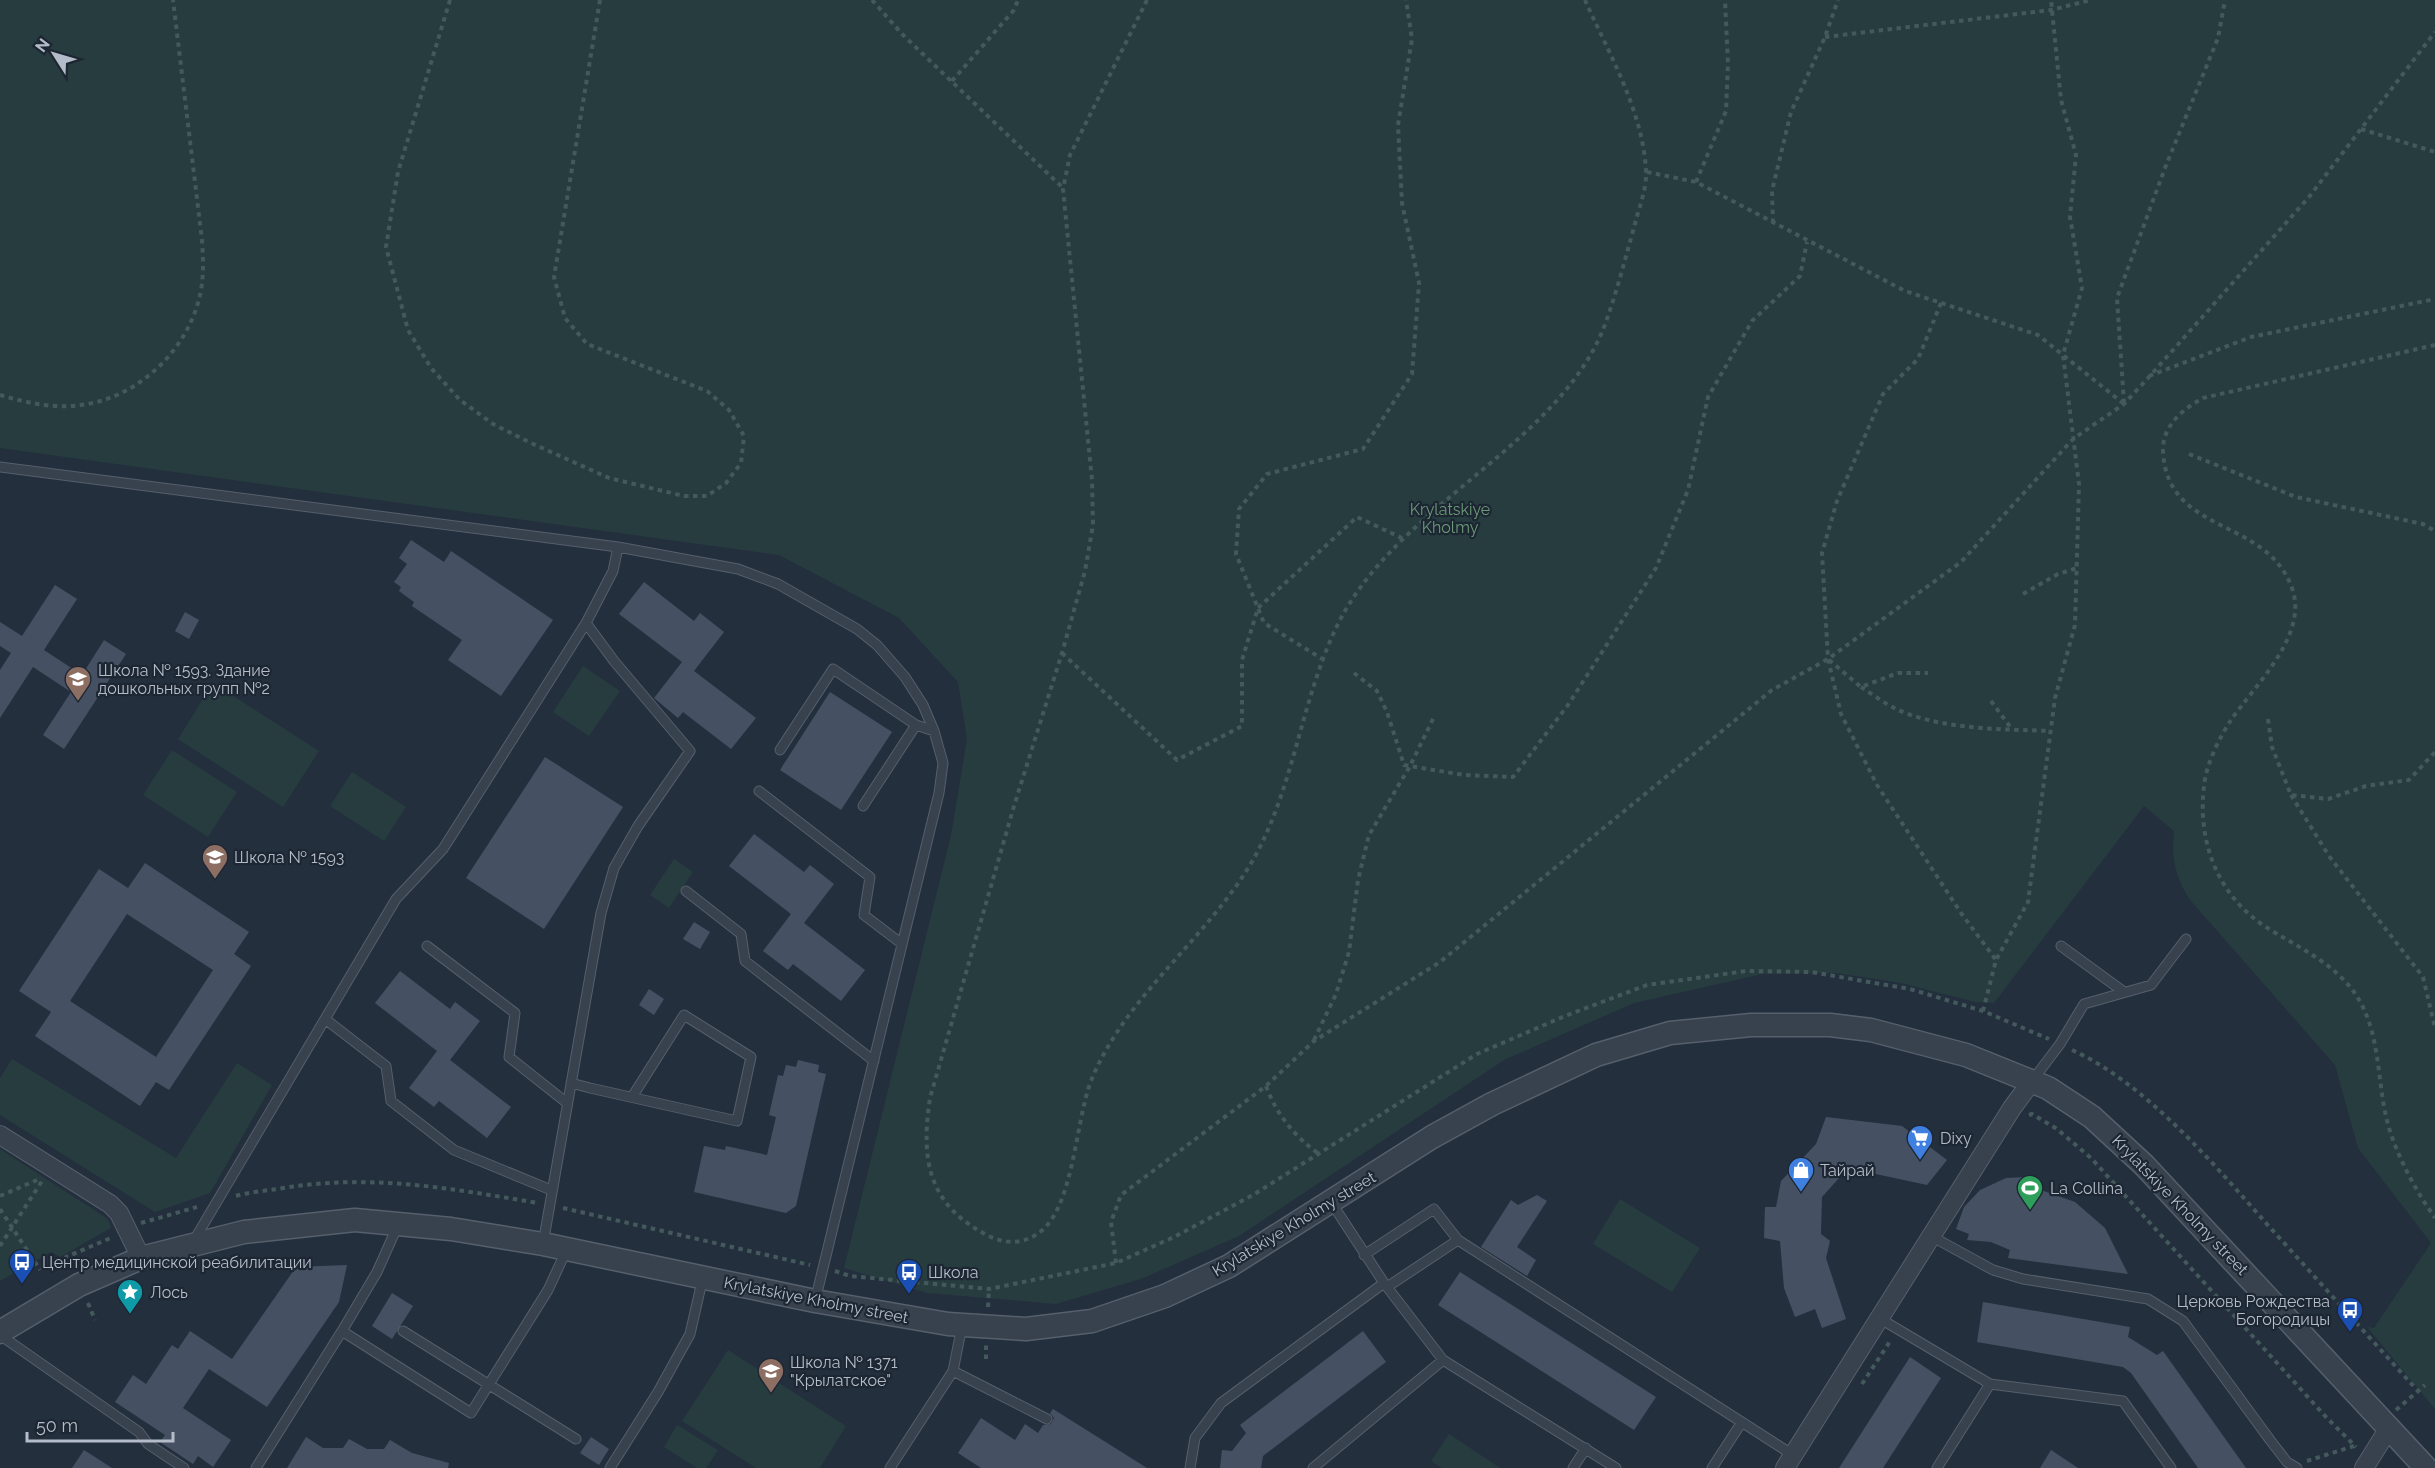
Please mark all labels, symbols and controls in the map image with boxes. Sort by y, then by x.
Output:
north arrow [24,24,84,84]
text: N [31,35,54,56]
park label: Krylatskiye Kholmy [1410,500,1490,537]
place label: Школа № 1593. Здание дошкольных групп №2 [98,661,270,698]
school or university icon: Школа № 1593. Здание дошкольных групп №2 [63,664,93,702]
school or university icon: Школа № 1593 [200,842,230,880]
place label: Школа № 1593 [234,848,344,867]
supermarket icon: Dixy [1905,1123,1935,1161]
place label: Dixy [1940,1129,1972,1148]
street label: Krylatskiye Kholmy street [2108,1131,2252,1279]
shop icon: Тайрай [1786,1155,1816,1193]
place label: Тайрай [1820,1161,1874,1180]
street label: Krylatskiye Kholmy street [1209,1167,1380,1280]
sports icon: La Collina [2015,1173,2045,1211]
place label: La Collina [2050,1179,2123,1198]
bus stop icon: Центр медицинской реабилитации [7,1247,37,1285]
place label: Центр медицинской реабилитации [42,1253,312,1272]
bus stop icon: Школа [894,1257,924,1295]
place label: Школа [928,1263,978,1282]
street label: Krylatskiye Kholmy street [722,1273,910,1327]
place icon: Лось [115,1277,145,1315]
place label: Лось [150,1283,188,1302]
place label: Церковь Рождества Богородицы [2177,1292,2330,1329]
bus stop icon: Церковь Рождества Богородицы [2335,1295,2365,1333]
place label: Школа № 1371 "Крылатское" [790,1353,898,1390]
school or university icon: Школа № 1371 "Крылатское" [756,1356,786,1394]
scale bar [27,1405,172,1443]
text: 50 m [36,1415,78,1436]

